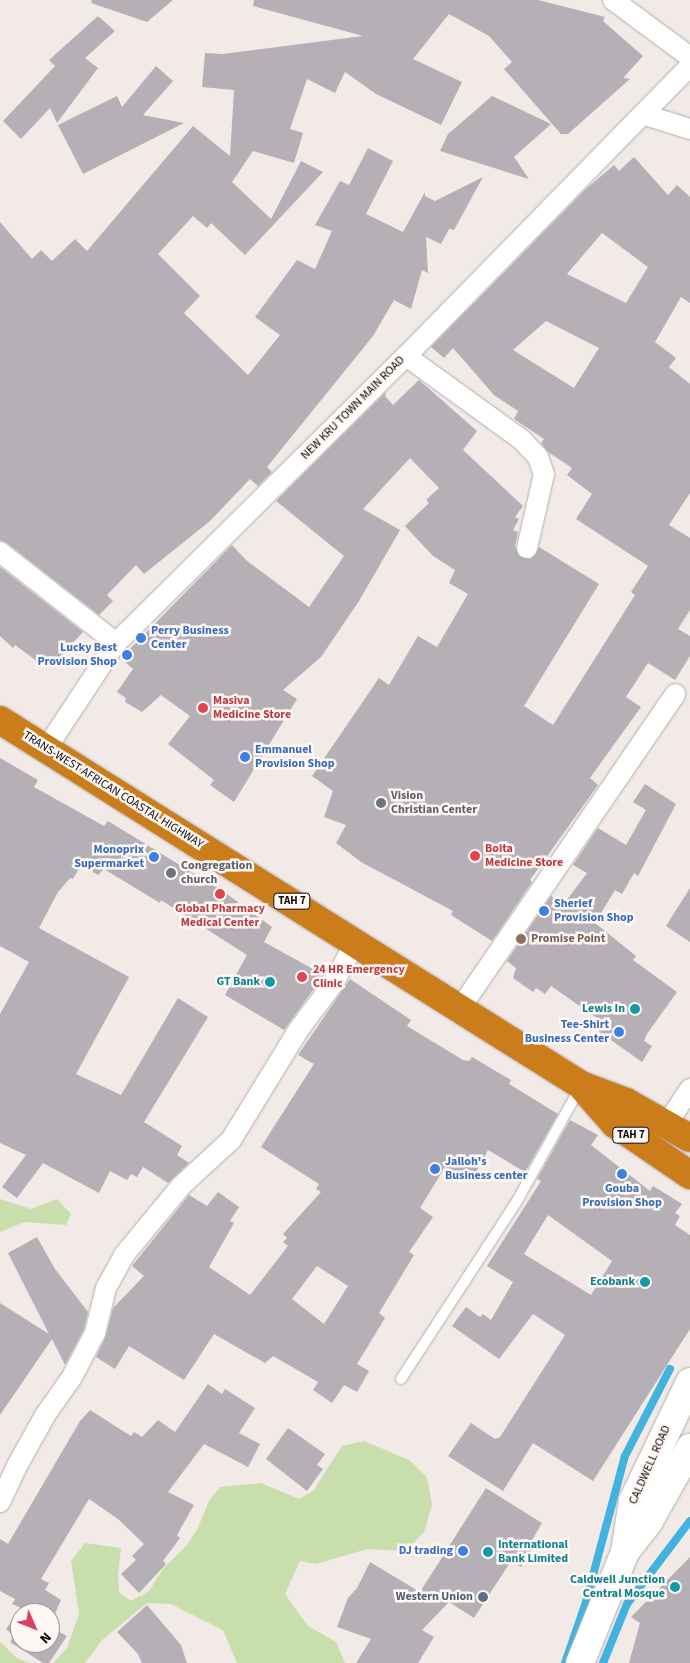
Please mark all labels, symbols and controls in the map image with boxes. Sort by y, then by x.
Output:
street label: NEW KRU TOWN MAIN ROAD [298,353,408,463]
place label: Perry Business Center [151,624,229,652]
marker: Perry Business Center [135,632,147,644]
place label: Lucky Best Provision Shop [37,641,117,669]
marker: Lucky Best Provision Shop [121,649,133,661]
place label: Masiva Medicine Store [213,694,291,722]
marker: Masiva Medicine Store [197,702,209,714]
street label: TRANS-WEST AFRICAN COASTAL HIGHWAY [20,728,206,852]
place label: Emmanuel Provision Shop [255,743,335,771]
marker: Emmanuel Provision Shop [239,751,251,763]
place label: Vision Christian Center [391,789,477,817]
marker: Vision Christian Center [375,797,387,809]
place label: Boita Medicine Store [485,842,563,870]
place label: Monoprix Supermarket [74,843,144,871]
marker: Boita Medicine Store [469,850,481,862]
marker: Monoprix Supermarket [148,851,160,863]
place label: Congregation church [181,859,252,887]
marker: Congregation church [165,867,177,879]
marker: Global Pharmacy Medical Center [214,888,226,900]
road number: TAH 7 [273,892,311,909]
place label: Sherief Provision Shop [554,897,634,925]
place label: Global Pharmacy Medical Center [175,902,265,930]
marker: Sherief Provision Shop [538,905,550,917]
place label: Promise Point [531,932,605,946]
marker: Promise Point [515,933,527,945]
place label: 24 HR Emergency Clinic [313,963,405,991]
marker: 24 HR Emergency Clinic [295,970,309,984]
place label: GT Bank [216,975,260,989]
marker: GT Bank [264,976,276,988]
place label: Lewis In [582,1002,625,1016]
marker: Lewis In [629,1003,641,1015]
place label: Tee-Shirt Business Center [525,1018,609,1046]
marker: Tee-Shirt Business Center [613,1026,625,1038]
road number: TAH 7 [612,1126,650,1144]
place label: Jalloh's Business center [445,1155,528,1183]
marker: Jalloh's Business center [429,1163,441,1175]
marker: Gouba Provision Shop [616,1168,628,1180]
place label: Gouba Provision Shop [582,1182,662,1210]
place label: Ecobank [590,1275,635,1289]
marker: Ecobank [639,1276,651,1288]
street label: CALDWELL ROAD [626,1423,674,1507]
place label: International Bank Limited [498,1538,568,1566]
place label: DJ trading [399,1544,453,1558]
marker: DJ trading [457,1545,469,1557]
marker: International Bank Limited [482,1546,494,1558]
place label: Caldwell Junction Central Mosque [570,1573,665,1601]
marker: Caldwell Junction Central Mosque [669,1581,681,1593]
place label: Western Union [396,1590,473,1604]
marker: Western Union [477,1591,489,1603]
north arrow [10,1603,60,1653]
text: N [35,1627,55,1648]

